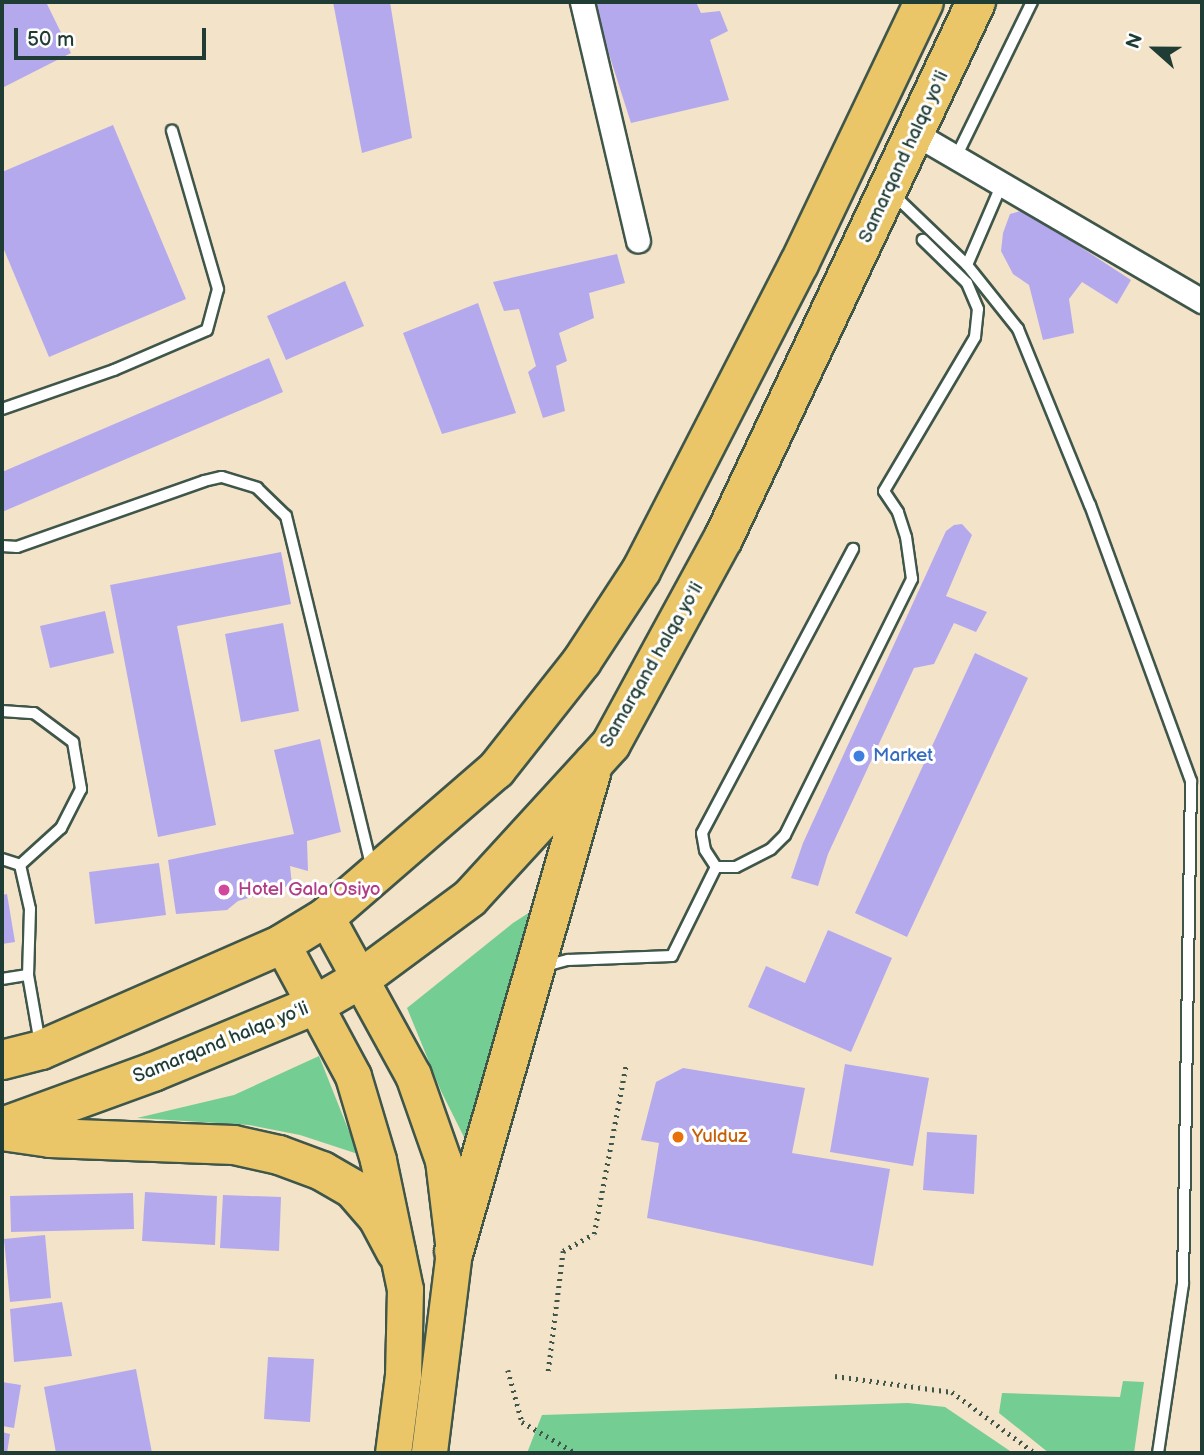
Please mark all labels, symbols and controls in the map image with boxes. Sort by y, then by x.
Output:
scale bar [18,14,210,58]
north arrow [1120,14,1190,84]
text: 50 m [27,27,74,52]
text: N [1122,31,1148,52]
street label: Samarqand halqa yoʻli [854,67,954,247]
street label: Samarqand halqa yoʻli [595,578,709,752]
place label: Market [873,745,933,767]
marker: Market [851,748,867,764]
place label: Hotel Gala Osiyo [238,879,381,901]
marker: Hotel Gala Osiyo [216,882,232,898]
street label: Samarqand halqa yoʻli [130,997,312,1089]
place label: Yulduz [692,1126,747,1148]
marker: Yulduz [670,1129,686,1145]

